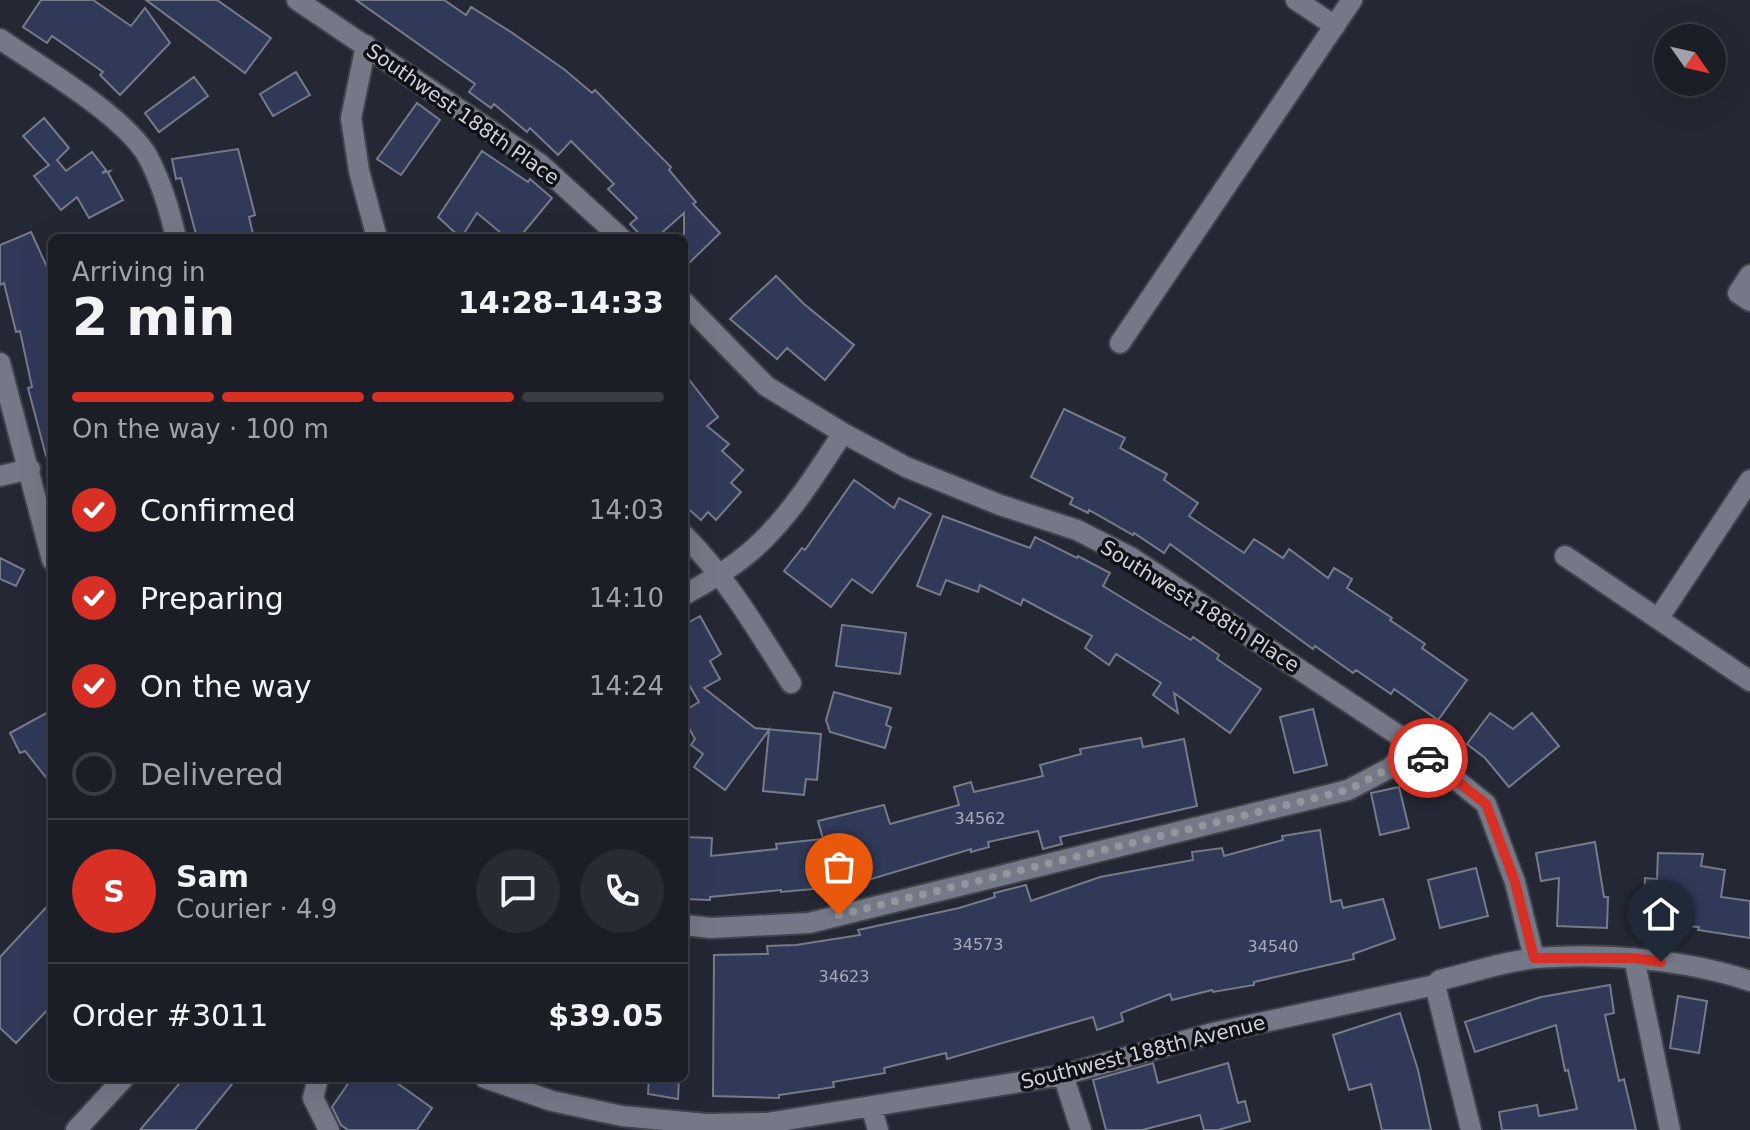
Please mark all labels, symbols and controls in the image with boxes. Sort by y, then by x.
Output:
north arrow [1654,24,1726,96]
map controls [1654,24,1726,96]
street label: Southwest 188th Place [362,38,564,190]
text: Arriving in [72,257,206,287]
text: 14:28–14:33 [458,285,664,320]
text: 2 min [72,287,235,347]
text: On the way · 100 m [72,414,329,444]
icon: check [72,488,116,532]
text: Confirmed [140,493,296,528]
text: 14:03 [589,495,664,525]
street label: Southwest 188th Place [1096,535,1304,677]
icon: check [72,576,116,620]
text: Preparing [140,581,284,616]
text: 14:10 [589,583,664,613]
icon: check [72,664,116,708]
text: On the way [140,669,312,704]
text: 14:24 [589,671,664,701]
courier [1388,718,1468,798]
icon: car [1406,736,1450,780]
text: Delivered [140,757,284,792]
house number: 34562 [955,809,1005,828]
pin [805,833,873,915]
icon: bag [817,845,861,889]
button: chat [476,849,560,933]
button: phone [580,849,664,933]
text: Sam [176,859,249,894]
text: S [103,874,125,909]
pin [1627,880,1695,962]
icon: home [1639,892,1683,936]
text: Courier · 4.9 [176,894,337,924]
house number: 34573 [953,935,1003,954]
house number: 34540 [1248,937,1298,956]
house number: 34623 [819,967,869,986]
text: Order #3011 [72,998,268,1033]
text: $39.05 [548,998,664,1033]
street label: Southwest 188th Avenue [1018,1010,1268,1094]

